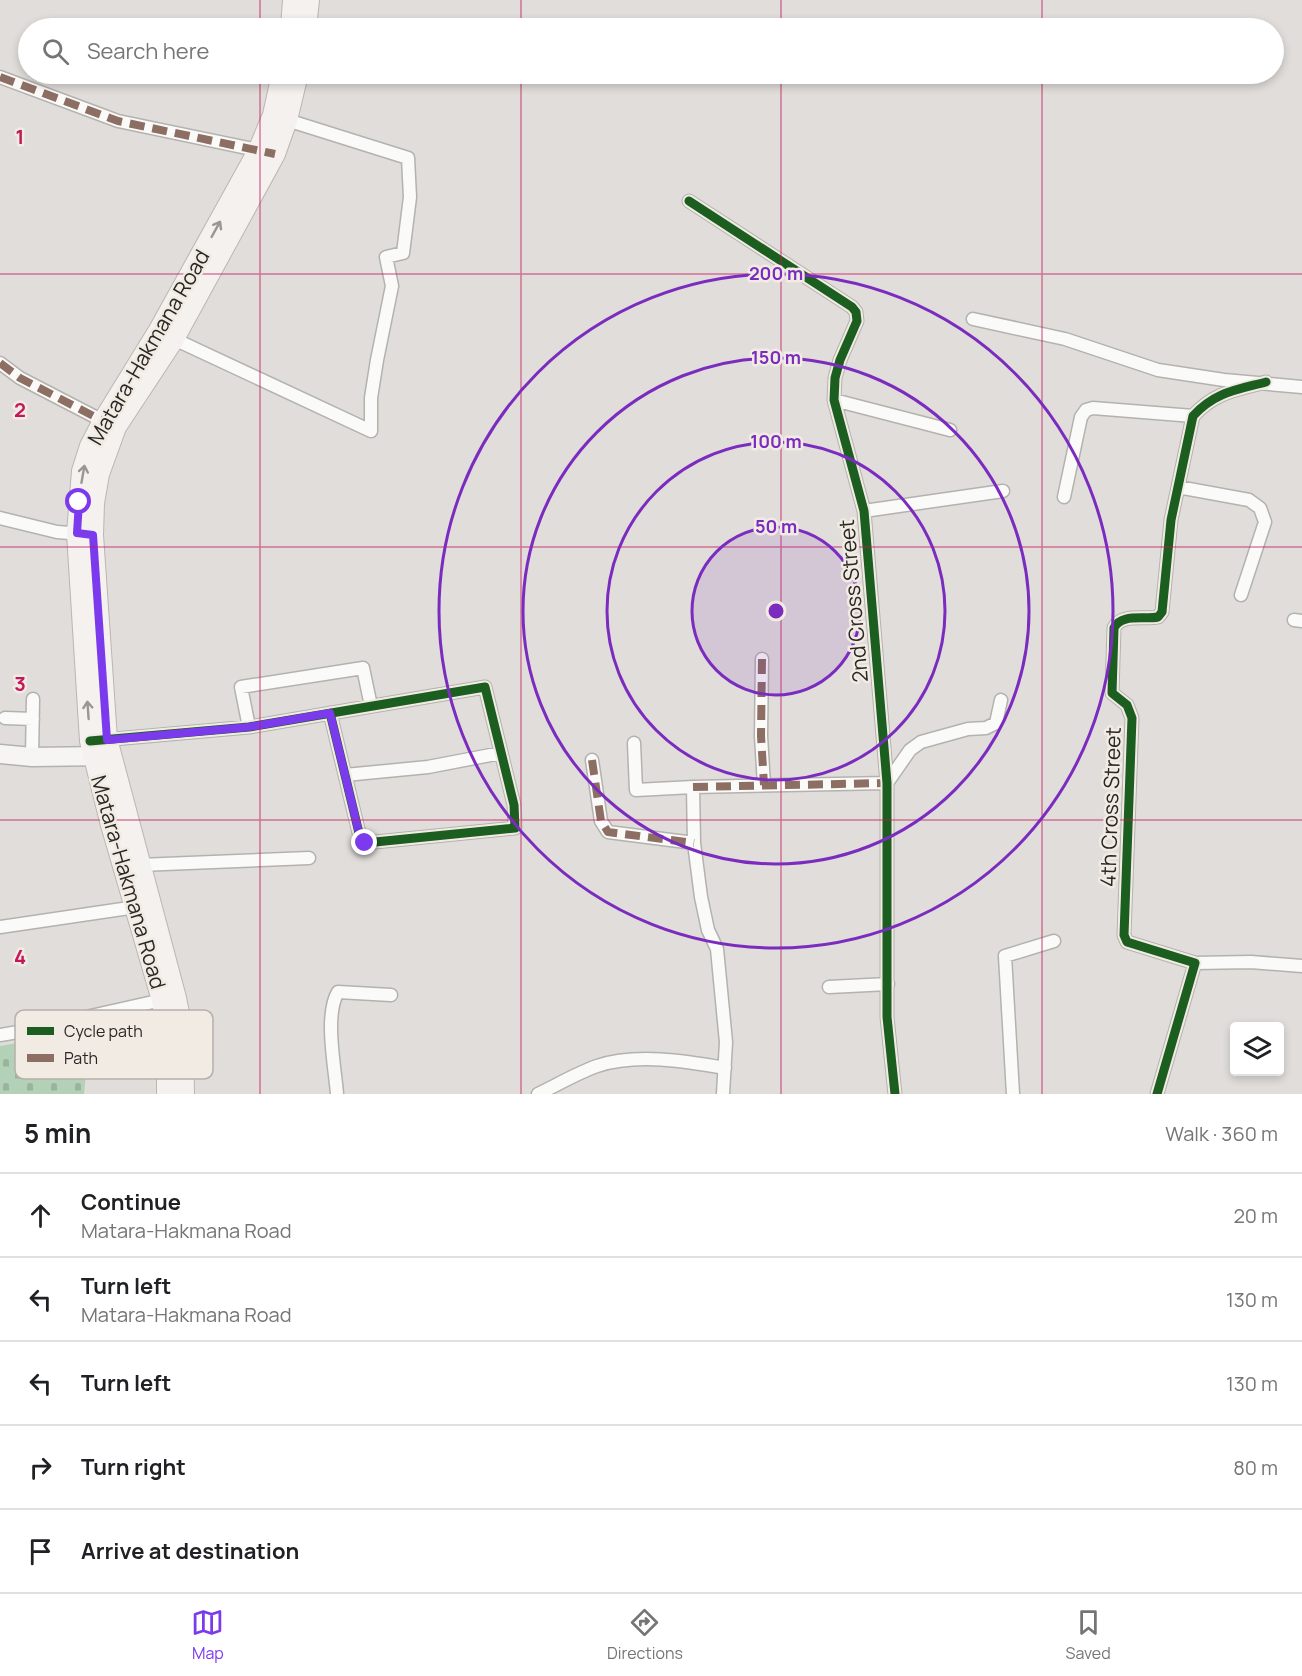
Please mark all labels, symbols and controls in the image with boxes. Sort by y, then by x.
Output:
search box [18,18,1284,84]
icon: search [39,35,72,68]
text: Search here [87,36,209,66]
text: 1 [16,123,24,150]
one-way arrow [211,221,222,239]
street label: Matara-Hakmana Road [81,244,215,450]
text: 200 m [749,261,803,285]
text: 150 m [751,345,801,369]
text: 2 [14,396,26,423]
text: 100 m [750,429,802,453]
one-way arrow [78,464,89,484]
route start [65,488,91,514]
text: 50 m [755,514,797,538]
street label: 2nd Cross Street [832,518,874,684]
centre of rings [766,601,786,621]
text: 3 [14,670,26,697]
one-way arrow [83,700,94,720]
street label: 4th Cross Street [1093,727,1127,887]
street label: Matara-Hakmana Road [85,772,173,992]
route end [351,829,377,855]
text: 4 [14,943,26,970]
legend [15,1010,213,1079]
text: Cycle path [64,1020,143,1042]
map controls [1230,1022,1284,1076]
button: layers [1230,1022,1284,1076]
text: Path [64,1047,98,1069]
text: 5 min [24,1115,91,1151]
text: Walk · 360 m [1165,1120,1278,1147]
text: Continue [81,1187,181,1217]
icon: ahead [24,1199,57,1232]
text: 20 m [1233,1202,1278,1229]
text: Matara-Hakmana Road [81,1217,292,1244]
text: Turn left [81,1271,171,1301]
icon: left [24,1283,57,1316]
text: 130 m [1226,1286,1278,1313]
text: Matara-Hakmana Road [81,1301,292,1328]
icon: left [24,1367,57,1400]
text: Turn left [81,1368,171,1398]
text: 130 m [1226,1370,1278,1397]
icon: right [24,1451,57,1484]
text: Turn right [81,1452,186,1482]
text: 80 m [1233,1454,1278,1481]
icon: arrive [24,1535,57,1568]
text: Arrive at destination [81,1536,299,1566]
tab: Map [191,1606,224,1664]
tab: Directions [607,1606,683,1664]
tab: Saved [1066,1606,1111,1664]

